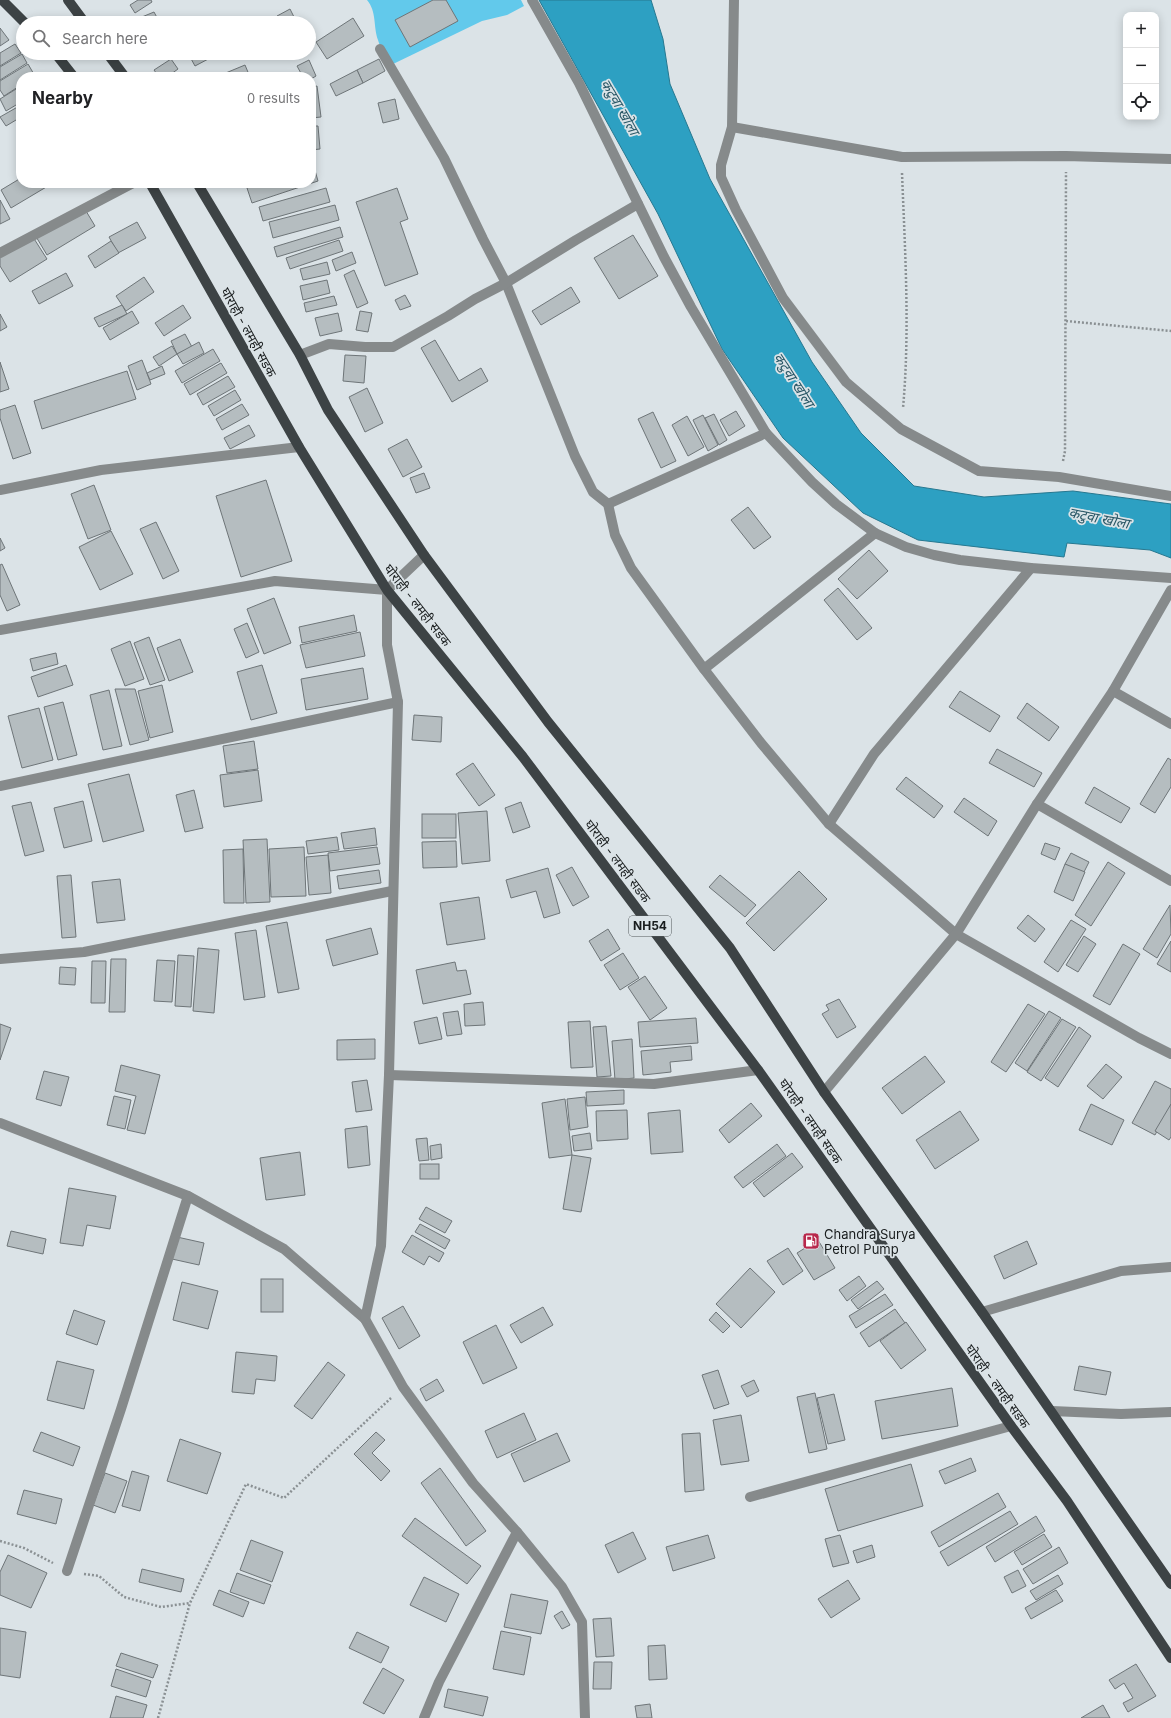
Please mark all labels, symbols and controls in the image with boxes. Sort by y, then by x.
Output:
map controls [1123,12,1159,120]
button: + [1123,12,1159,48]
search box [16,16,316,60]
icon: search [30,27,52,49]
text: Search here [62,29,148,48]
button: − [1123,48,1159,84]
water label: कटुवा खोला [597,76,645,141]
button: locate [1123,84,1159,120]
text: Nearby [32,88,93,108]
text: 0 results [247,90,300,106]
street label: घोराही - लमही सडक [218,285,281,380]
water label: कटुवा खोला [770,349,820,413]
water label: कटुवा खोला [1067,503,1134,533]
street label: घोराही - लमही सडक [381,561,456,650]
street label: घोराही - लमही सडक [582,816,655,906]
road number: NH54 [629,916,671,936]
street label: घोराही - लमही सडक [776,1076,847,1167]
place label: Chandra Surya Petrol Pump [824,1226,916,1257]
fuel station icon: Chandra Surya Petrol Pump [801,1231,821,1251]
street label: घोराही - लमही सडक [962,1341,1034,1432]

